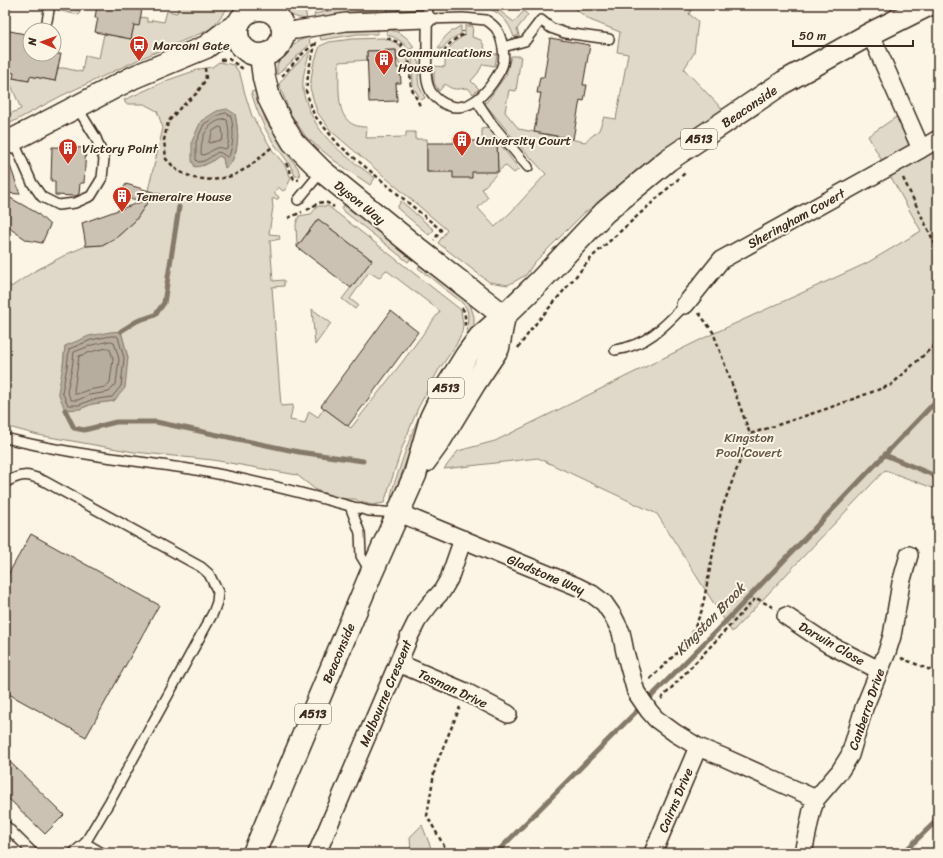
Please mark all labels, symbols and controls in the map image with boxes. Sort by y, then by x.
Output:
north arrow [22,22,62,62]
scale bar [793,22,913,48]
text: 50 m [799,25,826,47]
bus stop icon: Marconi Gate [128,34,150,62]
place label: Marconi Gate [153,34,230,57]
text: N [23,37,42,47]
place label: Communications House [398,41,493,79]
building icon: Communications House [373,48,395,76]
street label: Beaconside [716,79,782,134]
building icon: University Court [451,129,473,157]
place label: University Court [476,129,572,152]
road number: A513 [681,129,717,149]
building icon: Victory Point [57,137,79,165]
place label: Victory Point [82,137,158,160]
street label: Dyson Way [329,174,391,231]
street label: Sheringham Covert [743,182,850,255]
building icon: Temeraire House [111,185,133,213]
place label: Temeraire House [136,185,232,208]
road number: A513 [428,378,464,398]
park label: Kingston Pool Covert [716,426,783,464]
street label: Gladstone Way [503,548,589,601]
water label: Kingston Brook [669,576,753,662]
street label: Darwin Close [794,615,870,672]
street label: Beaconside [315,619,362,687]
street label: Melbourne Crescent [353,635,419,750]
street label: Tasman Drive [414,662,492,715]
street label: Canberra Drive [842,665,891,753]
road number: A513 [295,704,331,724]
street label: Cairns Drive [651,764,700,836]

